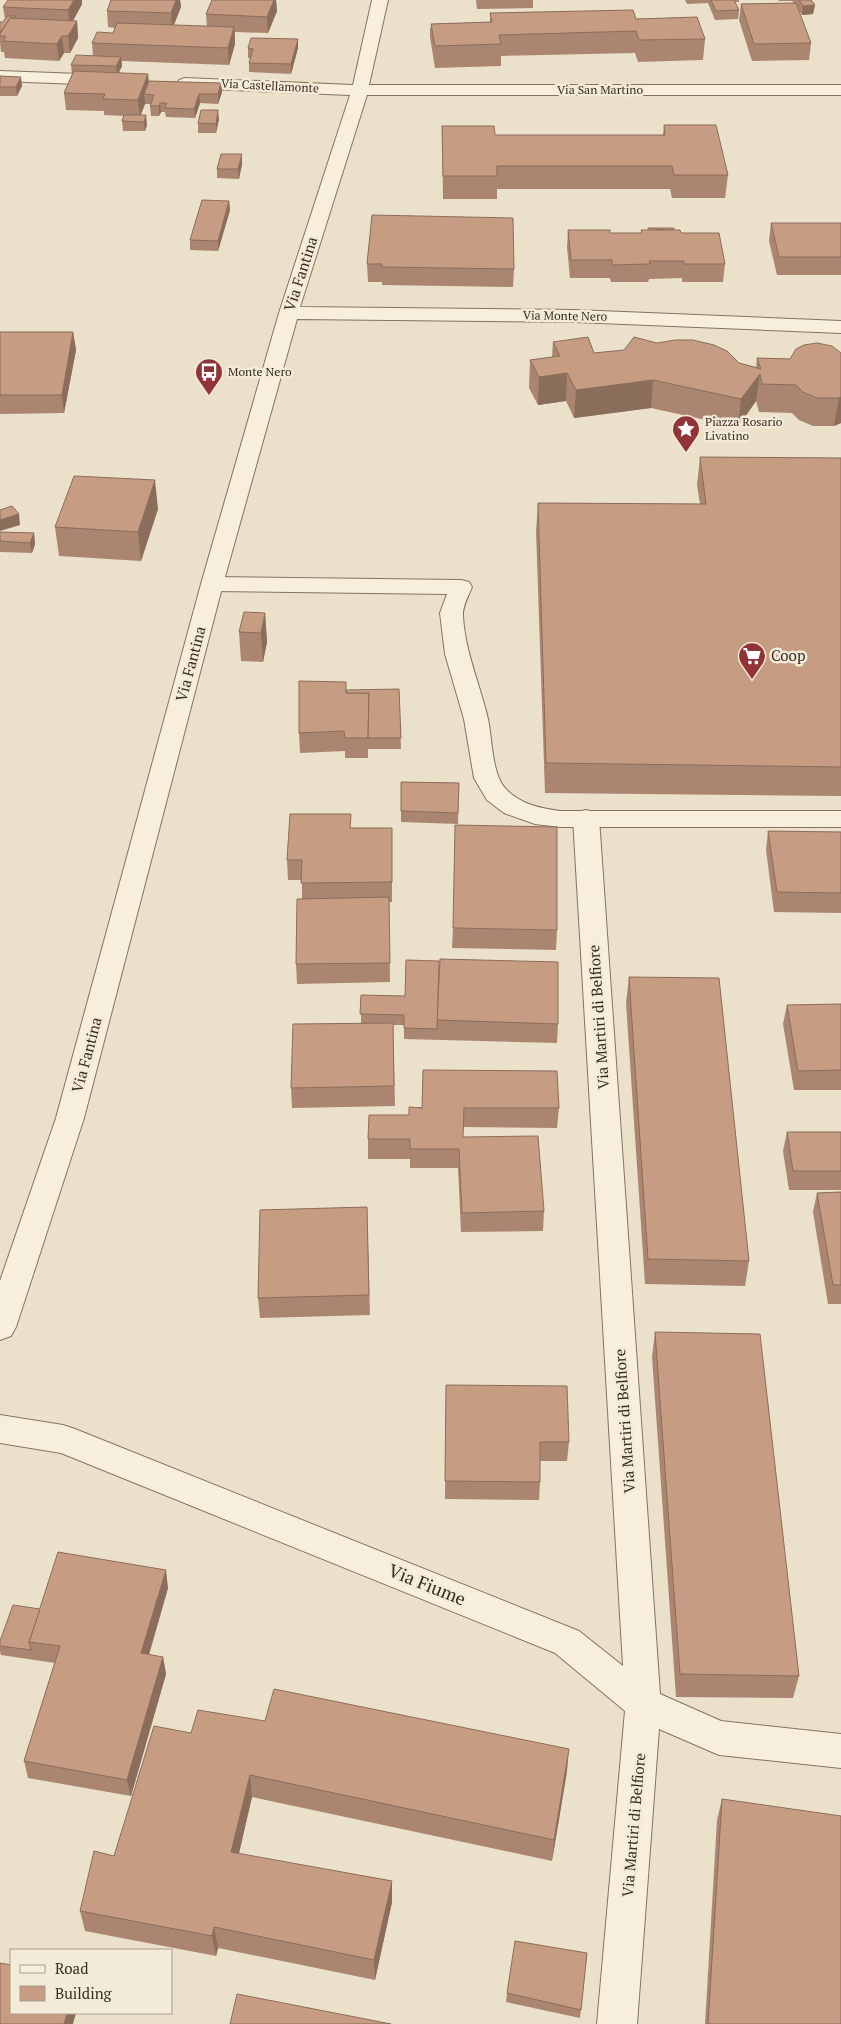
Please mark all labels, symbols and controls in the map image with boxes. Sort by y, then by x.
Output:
street label: Via Castellamonte [221,75,319,96]
street label: Via San Martino [557,82,643,97]
street label: Via Fantina [279,233,322,314]
street label: Via Monte Nero [523,307,608,324]
bus stop icon: Monte Nero [194,357,224,396]
place label: Monte Nero [228,364,292,379]
place icon: Piazza Rosario Livatino [671,414,701,453]
place label: Piazza Rosario Livatino [705,414,783,443]
street label: Via Fantina [170,623,210,704]
supermarket icon: Coop [737,641,767,680]
place label: Coop [771,645,805,665]
street label: Via Martiri di Belfiore [583,944,613,1090]
street label: Via Fantina [66,1014,106,1095]
street label: Via Martiri di Belfiore [609,1348,639,1494]
street label: Via Fiume [385,1558,470,1610]
street label: Via Martiri di Belfiore [617,1752,649,1898]
legend [10,1949,172,2014]
text: Road [55,1958,88,1978]
text: Building [55,1983,113,2003]

